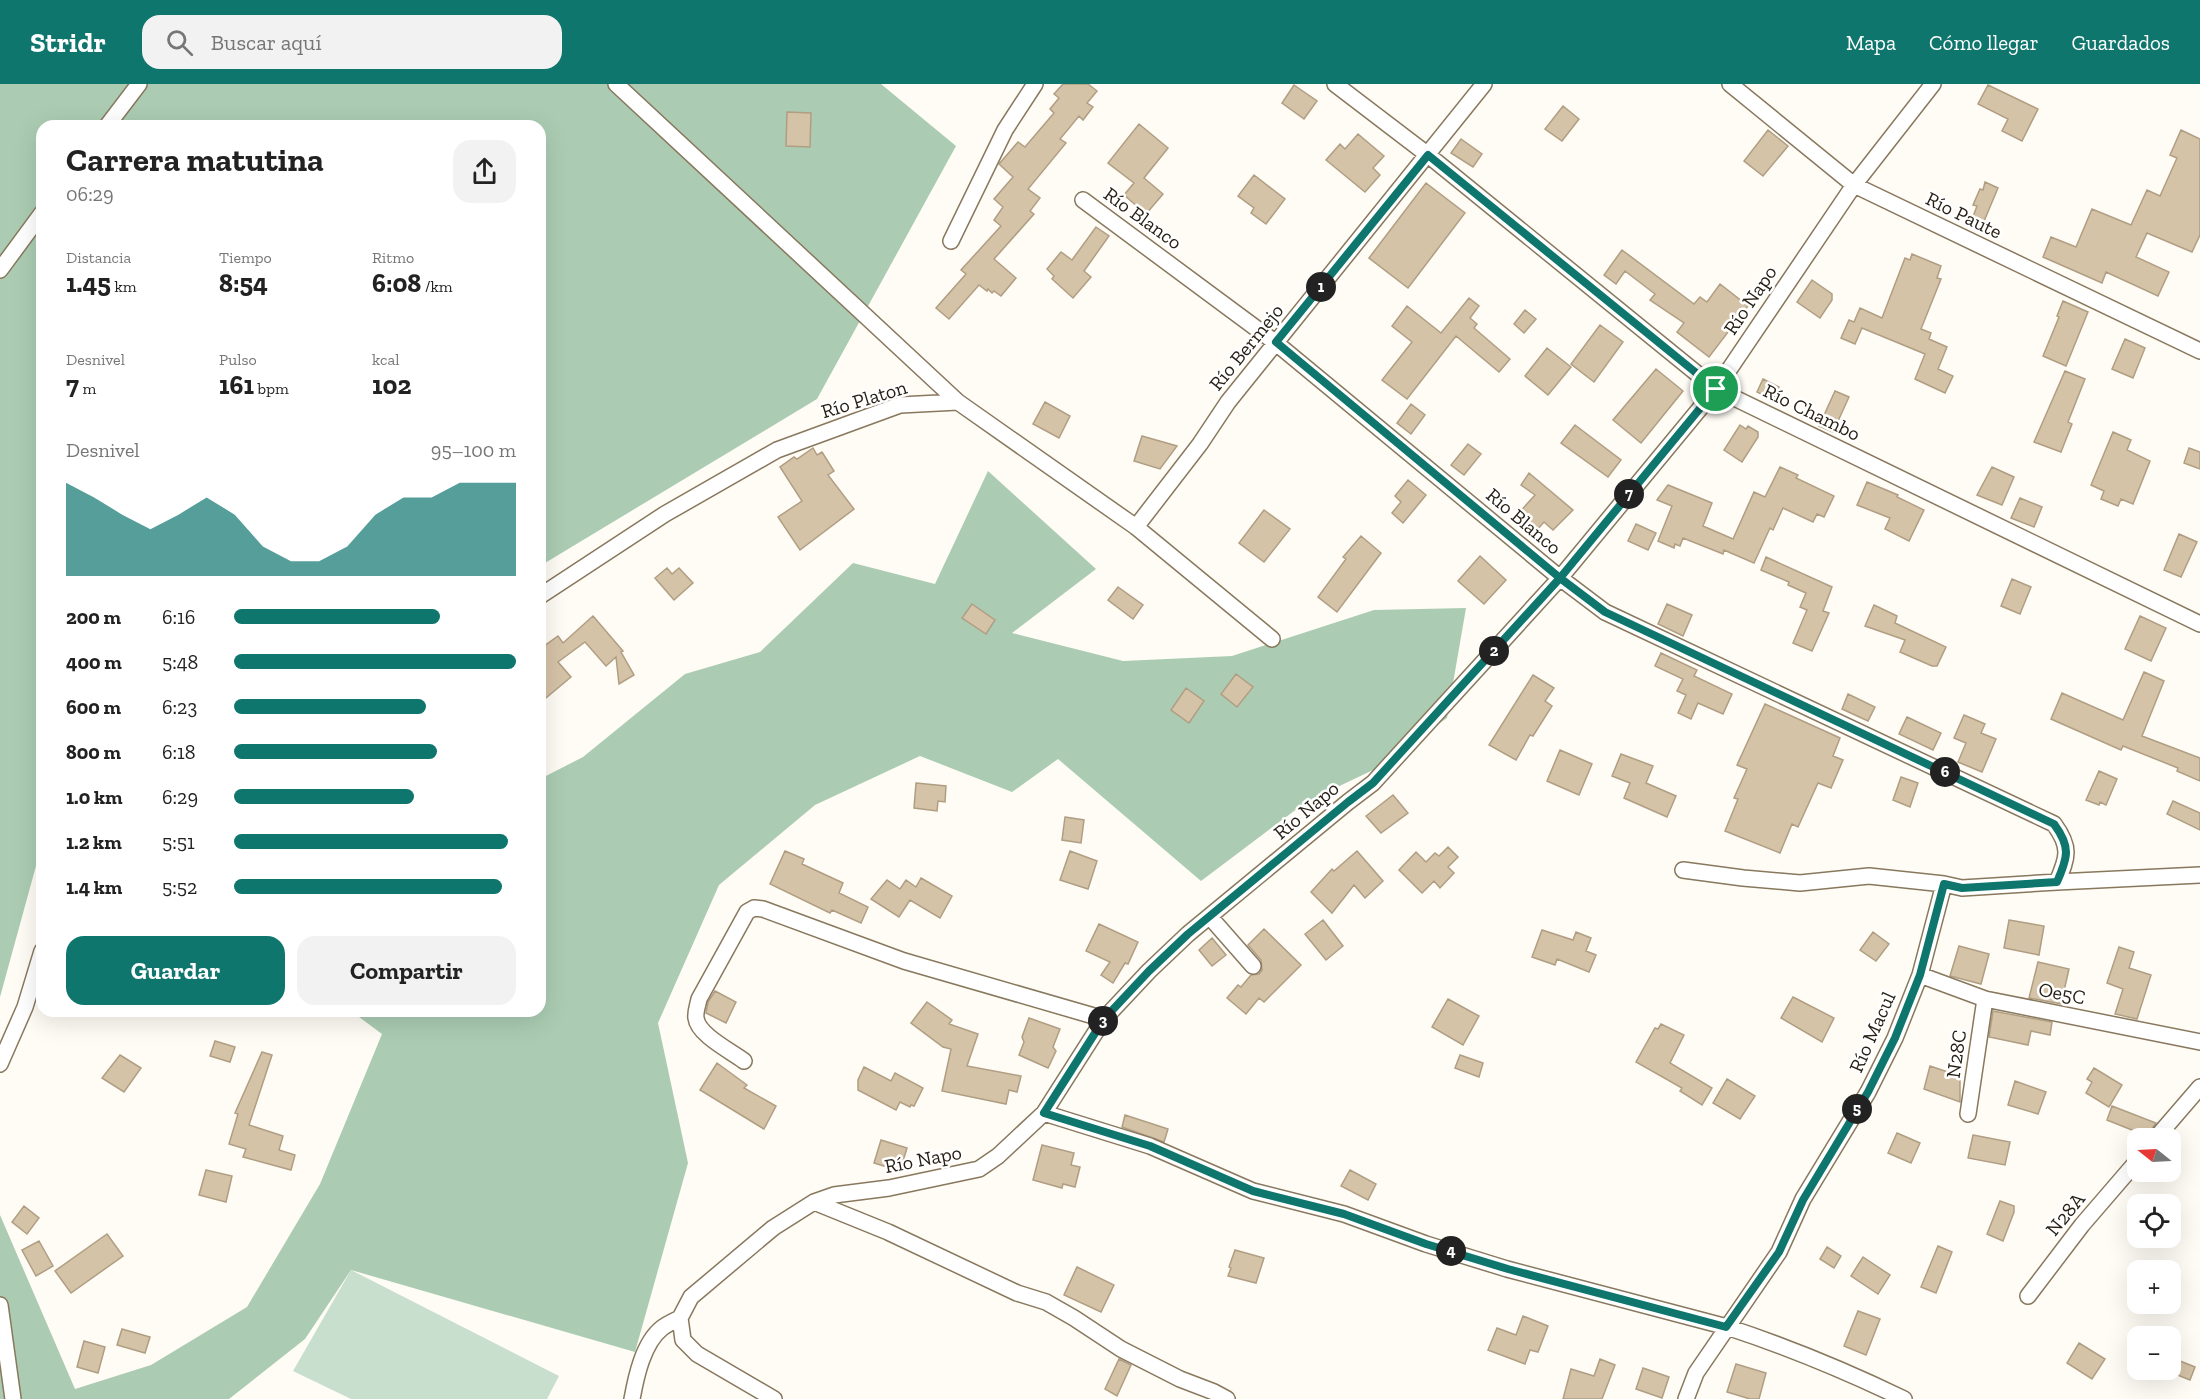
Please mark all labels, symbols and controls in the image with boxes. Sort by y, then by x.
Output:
search box [142,15,562,69]
text: Stridr [30,26,106,59]
icon: search [163,26,196,59]
text: Buscar aquí [211,29,322,56]
text: Mapa [1846,30,1896,55]
text: Cómo llegar [1929,30,2039,55]
text: Guardados [2072,30,2170,55]
text: Carrera matutina [66,140,324,179]
button: share [453,140,516,203]
text: 06:29 [66,182,114,206]
street label: Río Blanco [1099,182,1187,254]
street label: Río Paute [1922,186,2006,244]
text: Distancia [66,248,131,267]
text: Tiempo [219,248,272,267]
text: Ritmo [372,248,414,267]
street label: Río Napo [1718,261,1782,339]
text: 1.45 [66,267,111,299]
text: 8:54 [219,267,268,299]
text: 6:08 [372,267,421,299]
pin: 1 [1306,272,1336,302]
text: km [111,277,137,296]
text: /km [421,277,453,296]
text: 1 [1318,277,1324,296]
street label: Río Bermejo [1204,299,1288,395]
text: Desnivel [66,350,125,369]
text: Pulso [219,350,257,369]
text: kcal [372,350,399,369]
pin [1690,363,1741,414]
text: 7 [66,369,79,401]
text: 161 [219,369,254,401]
text: 102 [372,369,411,401]
icon: arrive [1699,372,1732,405]
street label: Río Platon [818,374,910,423]
street label: Río Chambo [1760,378,1864,446]
text: m [79,379,96,398]
text: bpm [254,379,289,398]
text: Desnivel [66,438,140,462]
text: 95–100 m [431,438,516,462]
pin: 7 [1614,479,1644,509]
street label: Río Blanco [1482,483,1566,559]
text: 7 [1625,484,1633,503]
text: 200 m [66,605,121,629]
text: 6:16 [162,605,195,629]
pin: 2 [1479,636,1509,666]
text: 2 [1490,641,1498,660]
text: 400 m [66,650,122,674]
text: 5:48 [162,650,198,674]
text: 600 m [66,695,121,719]
text: 6:23 [162,695,197,719]
text: 800 m [66,740,121,764]
text: 6:18 [162,740,196,764]
pin: 6 [1930,757,1960,787]
text: 6 [1941,762,1949,781]
street label: Río Napo [1268,776,1344,844]
text: 1.0 km [66,785,122,809]
text: 6:29 [162,785,198,809]
text: 1.2 km [66,830,122,854]
text: 5:51 [162,830,195,854]
text: 1.4 km [66,875,122,899]
text: 5:52 [162,875,197,899]
button: Guardar [66,936,285,1005]
button: Compartir [297,936,516,1005]
street label: Oe5C [2037,977,2087,1009]
street label: Río Macul [1844,988,1900,1076]
pin: 3 [1088,1006,1118,1036]
text: 3 [1099,1011,1107,1030]
street label: N28C [1941,1028,1971,1080]
pin: 5 [1842,1094,1872,1124]
text: 5 [1853,1099,1861,1118]
north arrow [2127,1128,2181,1182]
map controls [2127,1128,2181,1380]
street label: Río Napo [882,1140,964,1178]
street label: N28A [2040,1187,2090,1241]
button: locate [2127,1194,2181,1248]
pin: 4 [1436,1236,1466,1266]
text: 4 [1446,1241,1456,1260]
button: + [2127,1260,2181,1314]
button: − [2127,1326,2181,1380]

